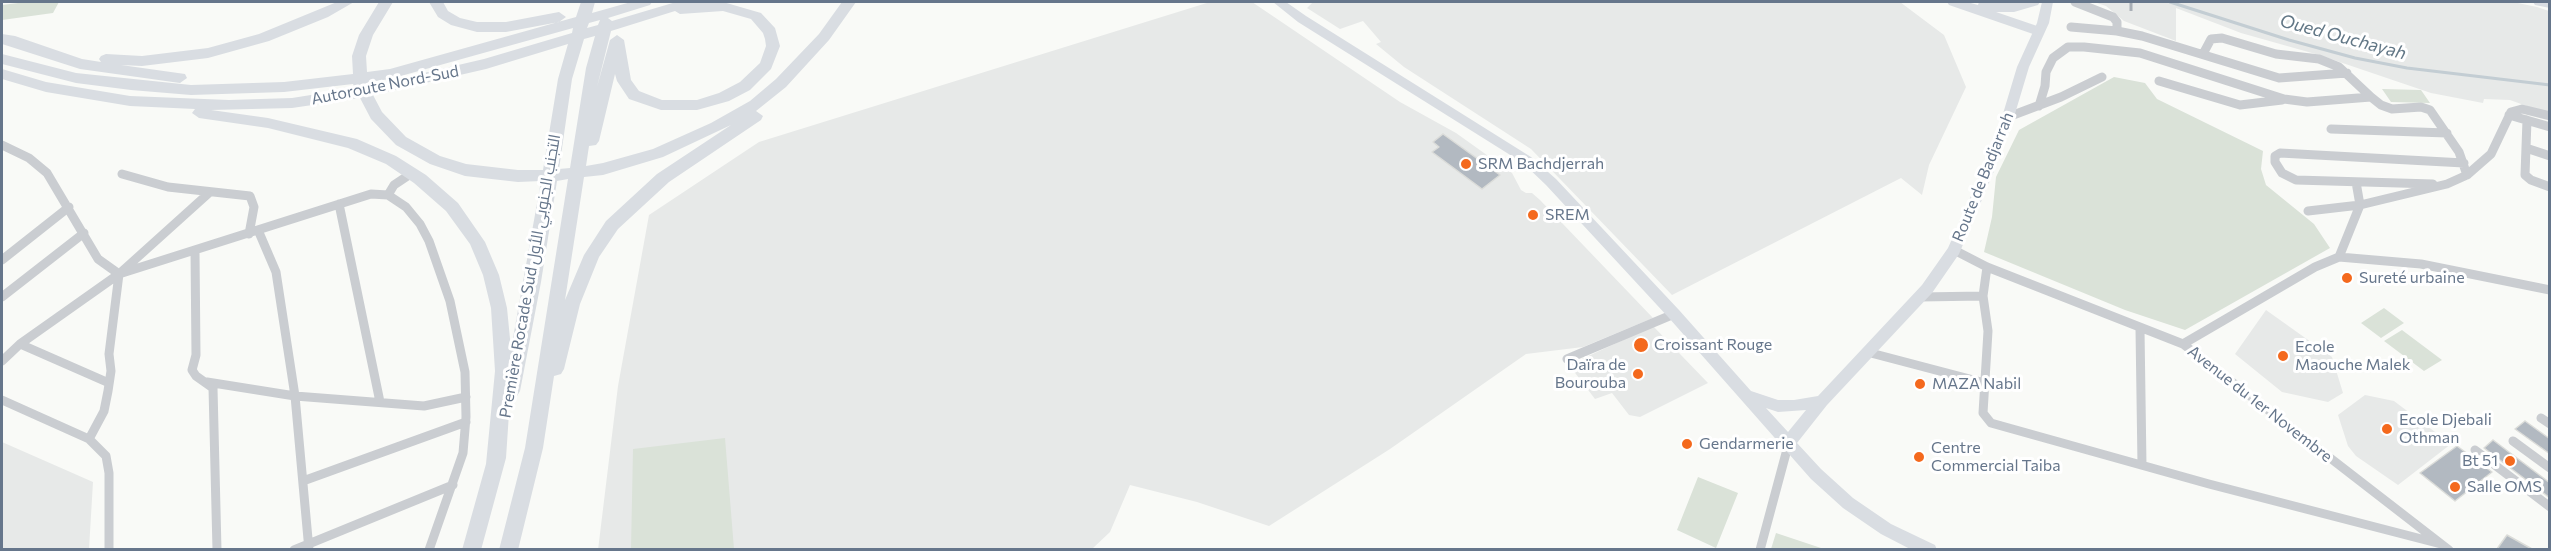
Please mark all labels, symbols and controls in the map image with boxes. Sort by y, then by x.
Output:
water label: Oued Ouchayah [2277,10,2409,64]
street label: Autoroute Nord-Sud [310,61,460,109]
street label: Route de Badjarrah [1948,109,2018,245]
street label: Première Rocade Sud التجنب الجنوبي الأول [496,133,564,419]
place label: SRM Bachdjerrah [1478,154,1604,174]
marker: SRM Bachdjerrah [1459,157,1473,171]
place label: SREM [1545,205,1590,225]
marker: SREM [1526,208,1540,222]
place label: Sureté urbaine [2359,268,2465,288]
marker: Sureté urbaine [2340,271,2354,285]
place label: Croissant Rouge [1654,335,1772,355]
marker: Croissant Rouge [1632,336,1650,354]
place label: Ecole Maouche Malek [2295,337,2410,375]
street label: Avenue du 1er Novembre [2184,342,2336,466]
marker: Ecole Maouche Malek [2276,349,2290,363]
place label: Daïra de Bourouba [1555,355,1626,393]
marker: Daïra de Bourouba [1631,367,1645,381]
place label: MAZA Nabil [1932,374,2021,394]
marker: MAZA Nabil [1913,377,1927,391]
place label: Ecole Djebali Othman [2399,410,2492,448]
marker: Ecole Djebali Othman [2380,422,2394,436]
place label: Gendarmerie [1699,434,1794,454]
marker: Gendarmerie [1680,437,1694,451]
place label: Centre Commercial Taiba [1931,438,2061,476]
marker: Centre Commercial Taiba [1912,450,1926,464]
place label: Bt 51 [2462,451,2498,471]
marker: Bt 51 [2503,454,2517,468]
place label: Salle OMS [2467,477,2542,497]
marker: Salle OMS [2448,480,2462,494]

